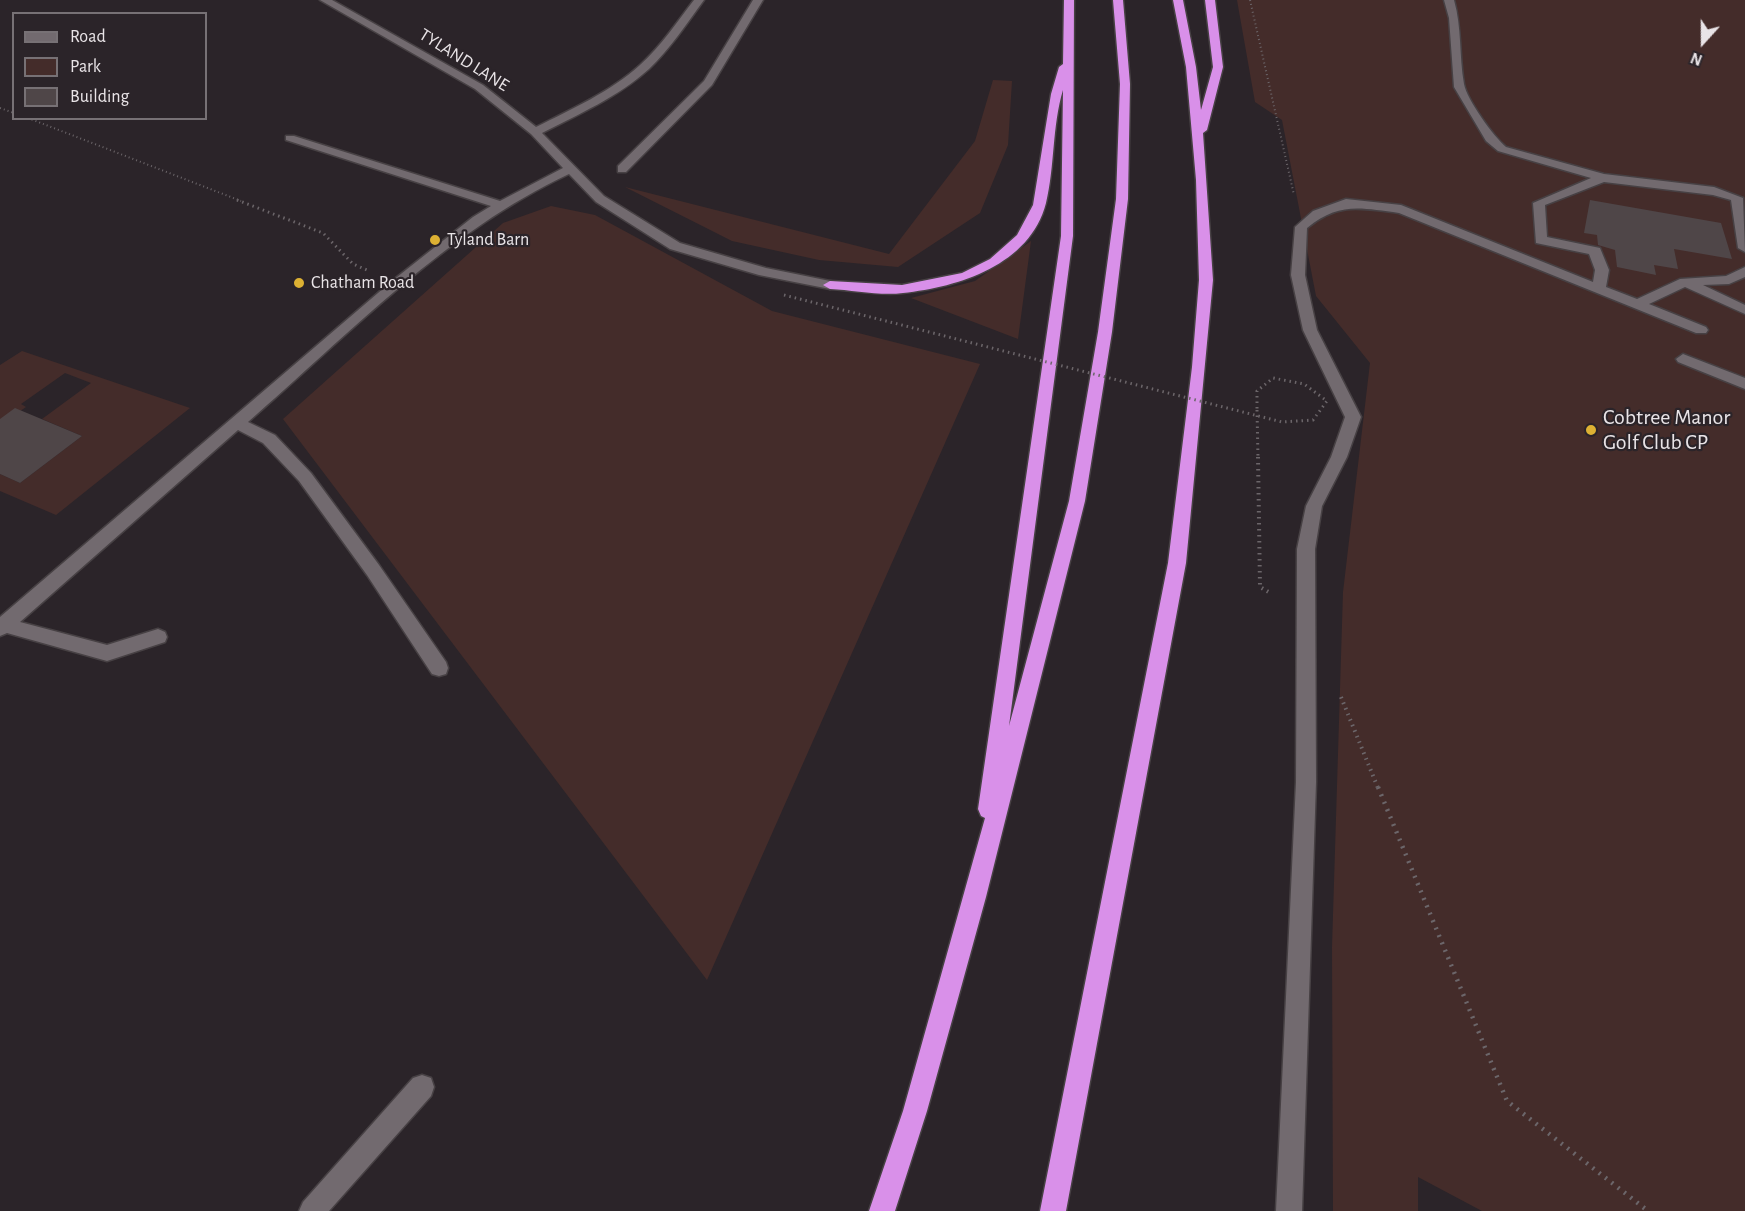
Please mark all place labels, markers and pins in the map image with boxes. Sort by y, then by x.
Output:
place label: Tyland Barn [447,229,529,251]
marker: Tyland Barn [428,233,442,247]
place label: Chatham Road [311,272,414,294]
marker: Chatham Road [292,276,306,290]
place label: Cobtree Manor Golf Club CP [1603,404,1730,456]
marker: Cobtree Manor Golf Club CP [1584,423,1598,437]

